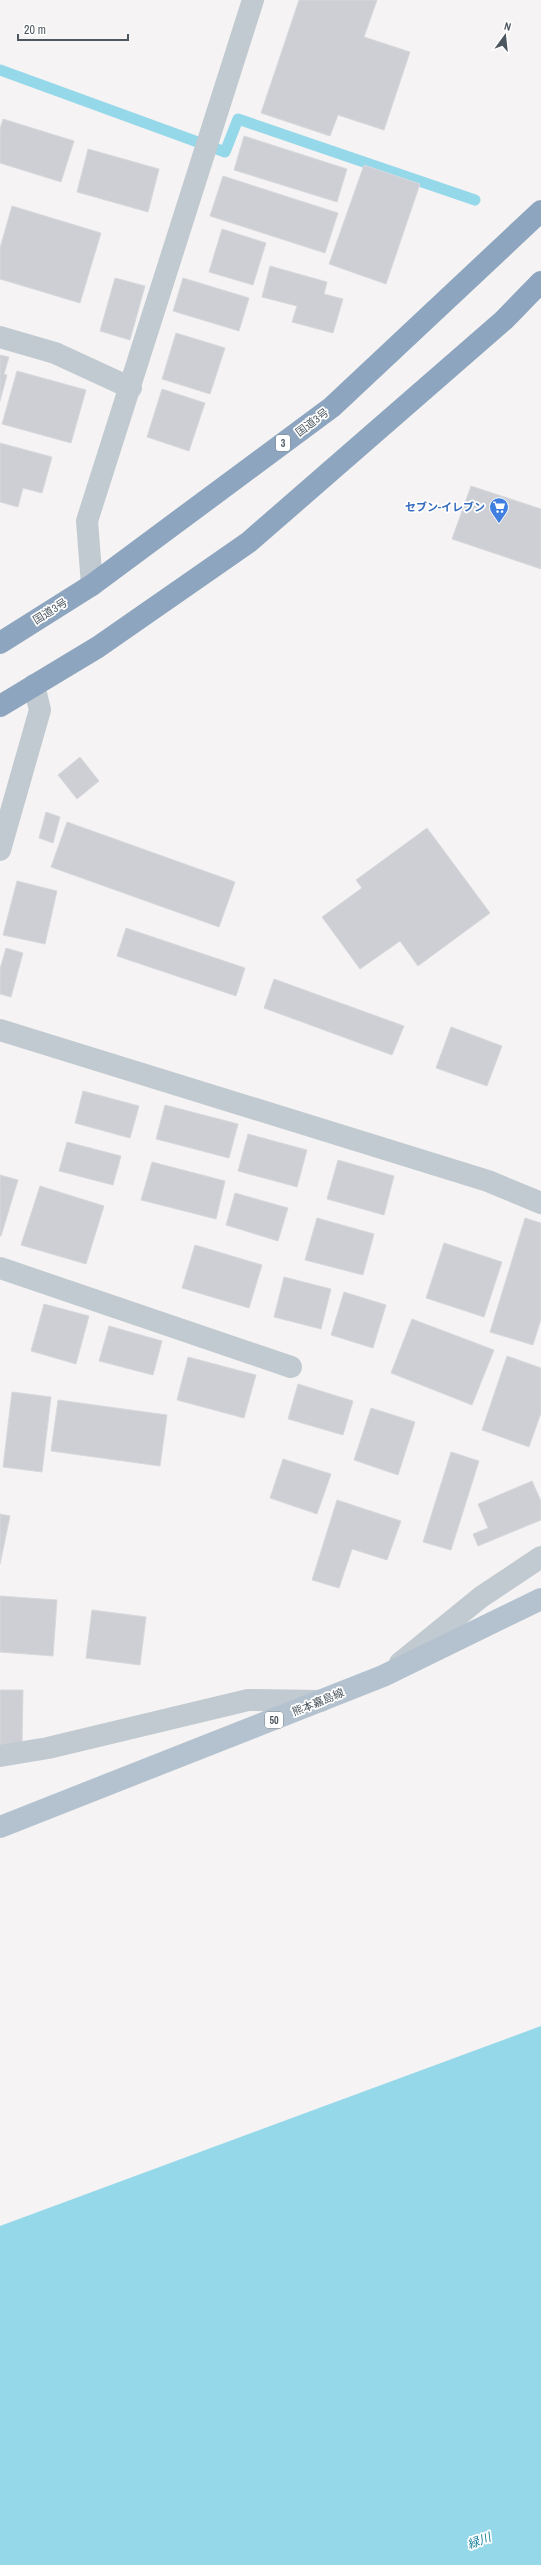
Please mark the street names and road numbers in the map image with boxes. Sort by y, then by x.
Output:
street label: 国道3号 [293,405,331,439]
road number: 3 [276,435,290,451]
street label: 国道3号 [30,595,70,627]
street label: 熊本嘉島線 [290,1685,346,1719]
road number: 50 [265,1712,283,1728]

